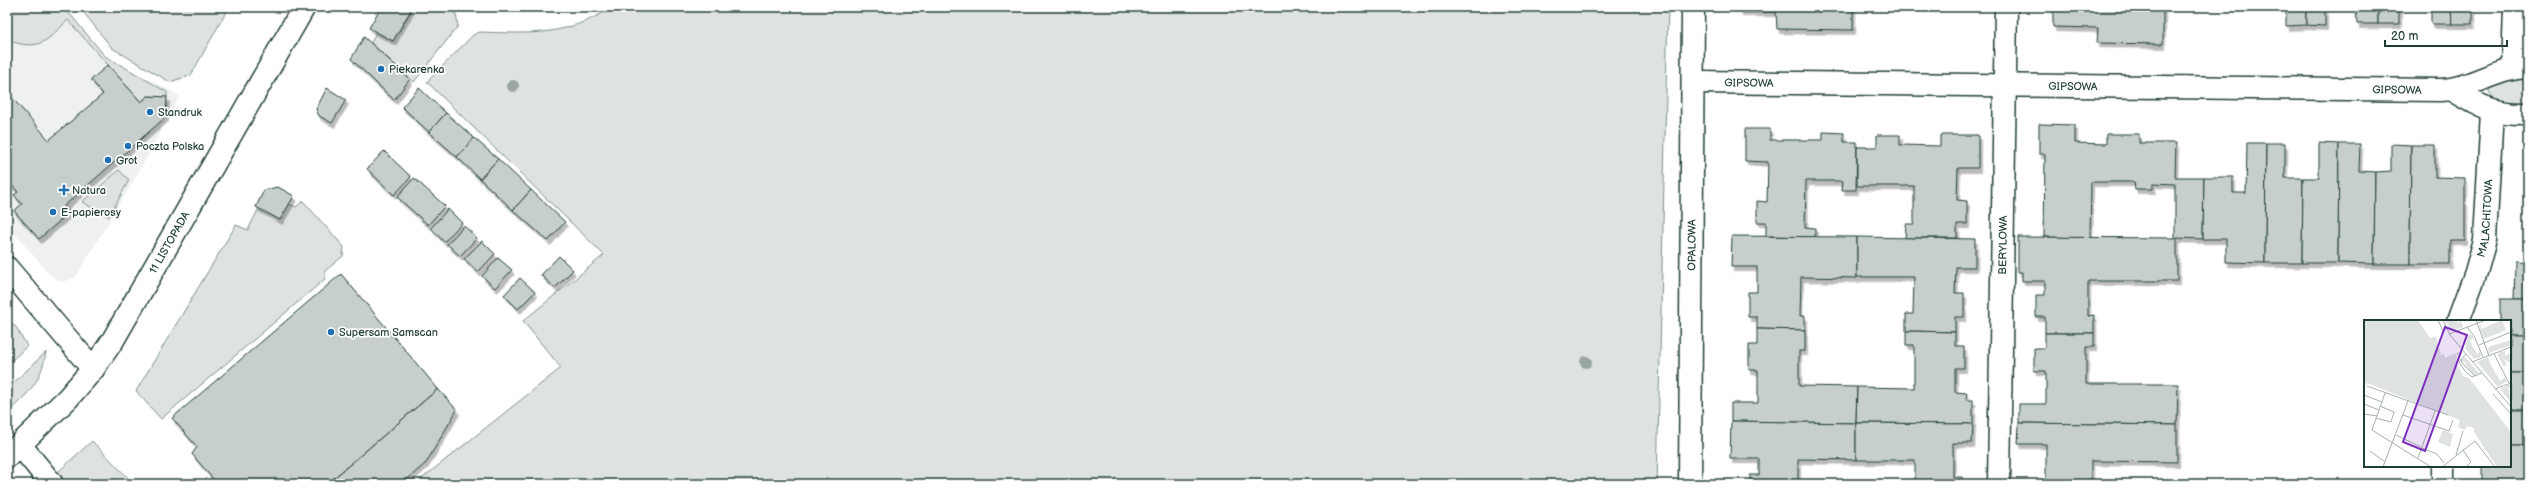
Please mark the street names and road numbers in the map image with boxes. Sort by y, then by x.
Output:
street label: GIPSOWA [1724,76,1774,89]
street label: GIPSOWA [2048,79,2098,93]
street label: GIPSOWA [2372,83,2422,96]
street label: MALACHITOWA [2474,179,2495,259]
street label: 11 LISTOPADA [146,209,192,276]
street label: BERYLOWA [1996,215,2009,275]
street label: OPALOWA [1685,219,1698,271]

